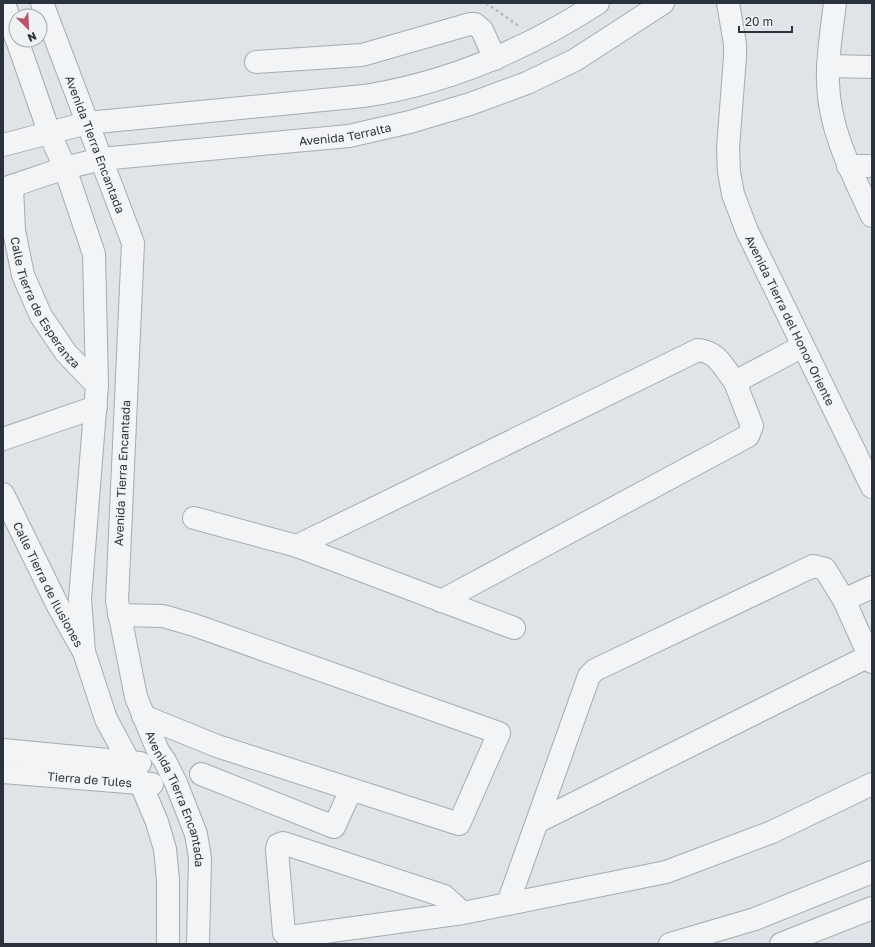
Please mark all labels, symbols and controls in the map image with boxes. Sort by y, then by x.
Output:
north arrow [8,8,48,48]
scale bar [739,8,792,34]
text: 20 m [745,14,773,29]
text: N [26,30,39,45]
street label: Avenida Tierra Encantada [63,73,128,215]
street label: Avenida Terralta [298,119,393,148]
street label: Avenida Tierra del Honor Oriente [743,232,839,408]
street label: Calle Tierra de Esperanza [8,235,84,371]
street label: Avenida Tierra Encantada [111,400,133,546]
street label: Calle Tierra de Ilusiones [10,519,87,649]
street label: Avenida Tierra Encantada [143,728,208,867]
street label: Tierra de Tules [47,768,133,790]

